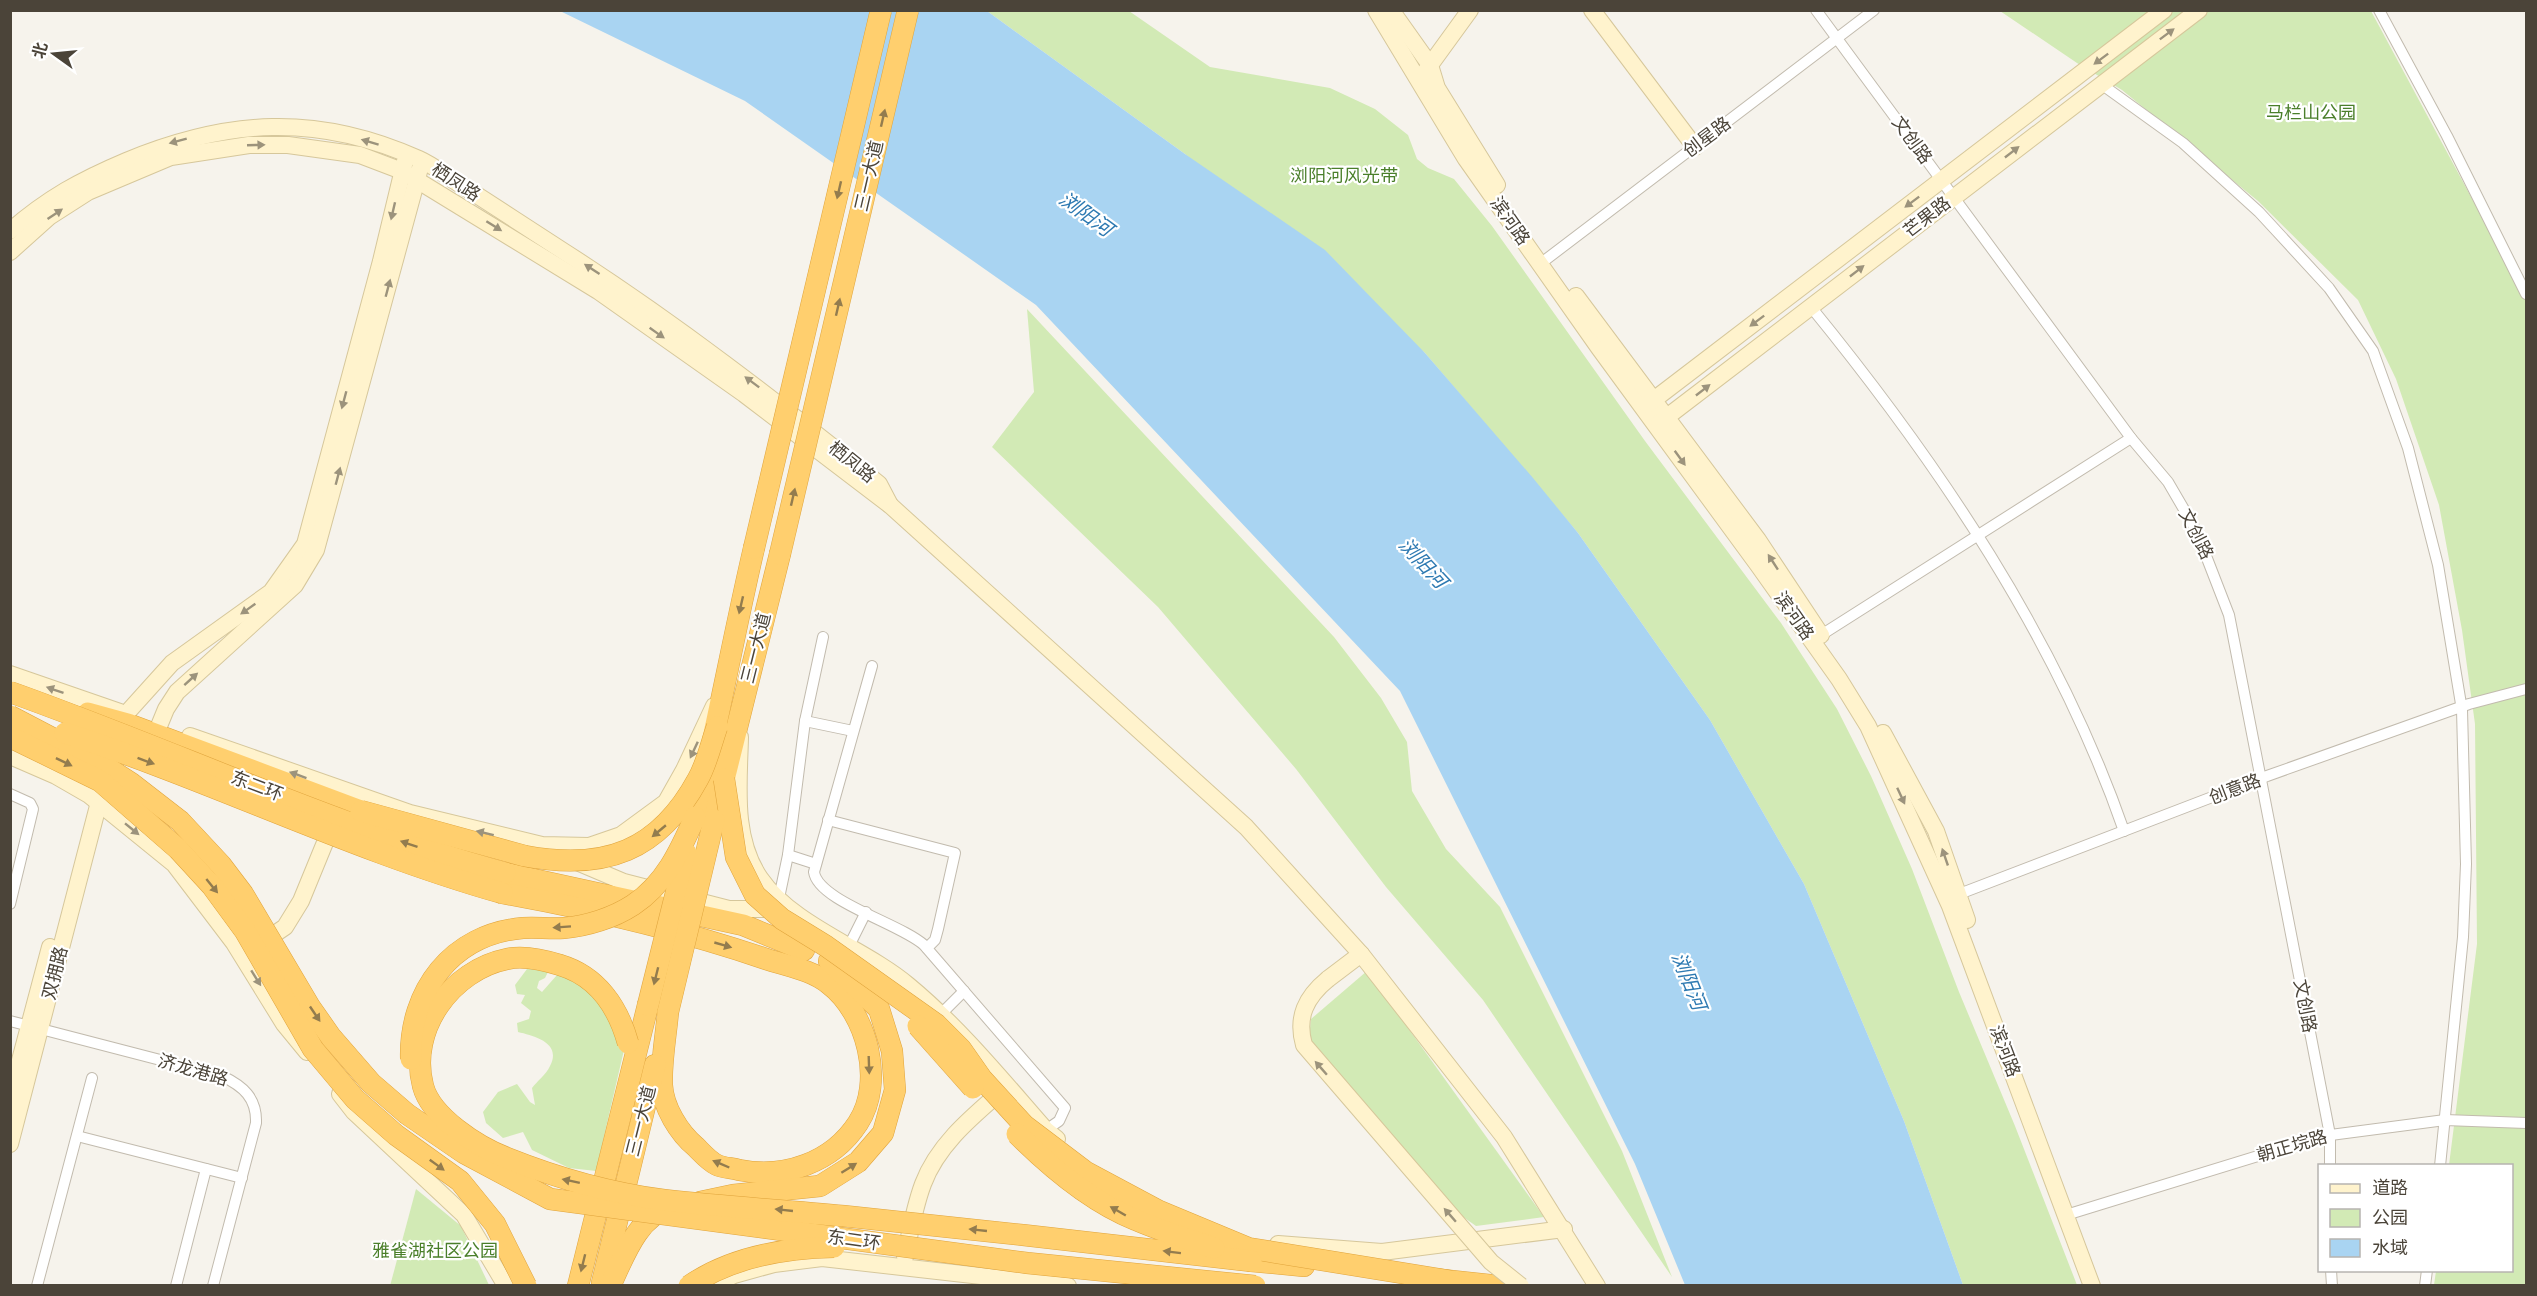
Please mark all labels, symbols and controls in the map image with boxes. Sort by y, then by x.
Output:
north arrow [24,24,84,84]
one-way arrow [2159,28,2175,41]
text: 北 [30,40,50,60]
one-way arrow [2093,52,2108,64]
park label: 马栏山公园 [2266,103,2356,123]
one-way arrow [878,108,888,127]
street label: 文创路 [1888,112,1936,168]
street label: 创星路 [1679,113,1735,161]
one-way arrow [169,137,187,146]
one-way arrow [361,137,379,146]
street label: 三一大道 [851,139,887,213]
one-way arrow [247,141,266,150]
one-way arrow [2004,147,2019,159]
street label: 栖凤路 [428,159,484,205]
park label: 浏阳河风光带 [1290,166,1398,186]
one-way arrow [833,181,843,199]
water label: 浏阳河 [1055,187,1120,243]
street label: 芒果路 [1900,192,1954,242]
street label: 滨河路 [1486,193,1534,249]
one-way arrow [1905,196,1920,208]
one-way arrow [387,202,397,220]
one-way arrow [46,208,63,219]
one-way arrow [486,221,502,232]
one-way arrow [584,264,601,275]
one-way arrow [1849,265,1865,277]
one-way arrow [384,278,394,297]
one-way arrow [833,298,843,317]
one-way arrow [1750,314,1765,326]
one-way arrow [649,327,665,339]
one-way arrow [744,375,760,388]
one-way arrow [1694,384,1710,396]
one-way arrow [339,391,349,409]
street label: 栖凤路 [825,437,879,487]
one-way arrow [1674,449,1686,465]
one-way arrow [333,467,343,485]
one-way arrow [789,487,798,506]
street label: 文创路 [2175,505,2217,563]
water label: 浏阳河 [1394,534,1454,595]
one-way arrow [1768,554,1779,570]
street label: 滨河路 [1770,588,1818,644]
one-way arrow [735,596,745,615]
one-way arrow [241,603,257,615]
street label: 三一大道 [738,611,774,685]
one-way arrow [184,672,199,686]
one-way arrow [46,684,64,694]
one-way arrow [689,742,698,759]
one-way arrow [137,756,155,766]
one-way arrow [55,757,72,766]
street label: 东二环 [228,767,286,805]
one-way arrow [289,770,307,780]
street label: 创意路 [2206,770,2264,808]
one-way arrow [1896,788,1905,805]
one-way arrow [124,823,139,835]
one-way arrow [651,824,667,837]
one-way arrow [475,827,494,837]
one-way arrow [400,838,418,848]
one-way arrow [1939,848,1949,866]
one-way arrow [205,878,218,894]
one-way arrow [553,923,572,932]
one-way arrow [713,940,732,950]
street label: 双拥路 [39,944,71,1002]
water label: 浏阳河 [1668,949,1712,1017]
one-way arrow [650,967,660,985]
one-way arrow [250,970,261,986]
street label: 文创路 [2290,978,2320,1034]
one-way arrow [309,1005,321,1021]
street label: 滨河路 [1986,1022,2024,1080]
street label: 济龙港路 [156,1050,230,1090]
one-way arrow [865,1056,874,1075]
one-way arrow [1315,1061,1328,1076]
street label: 三一大道 [623,1084,659,1158]
street label: 朝正垸路 [2255,1126,2329,1166]
one-way arrow [429,1159,445,1171]
one-way arrow [711,1159,729,1169]
one-way arrow [841,1163,857,1174]
legend [2318,1164,2513,1272]
one-way arrow [562,1175,580,1185]
text: 道路 [2372,1178,2408,1198]
one-way arrow [775,1205,794,1215]
one-way arrow [1110,1205,1126,1216]
one-way arrow [1444,1208,1457,1223]
text: 公园 [2372,1208,2408,1228]
one-way arrow [969,1225,988,1235]
street label: 东二环 [826,1226,882,1254]
text: 水域 [2372,1238,2408,1258]
park label: 雅雀湖社区公园 [372,1241,498,1261]
one-way arrow [1163,1247,1182,1256]
one-way arrow [578,1254,588,1272]

